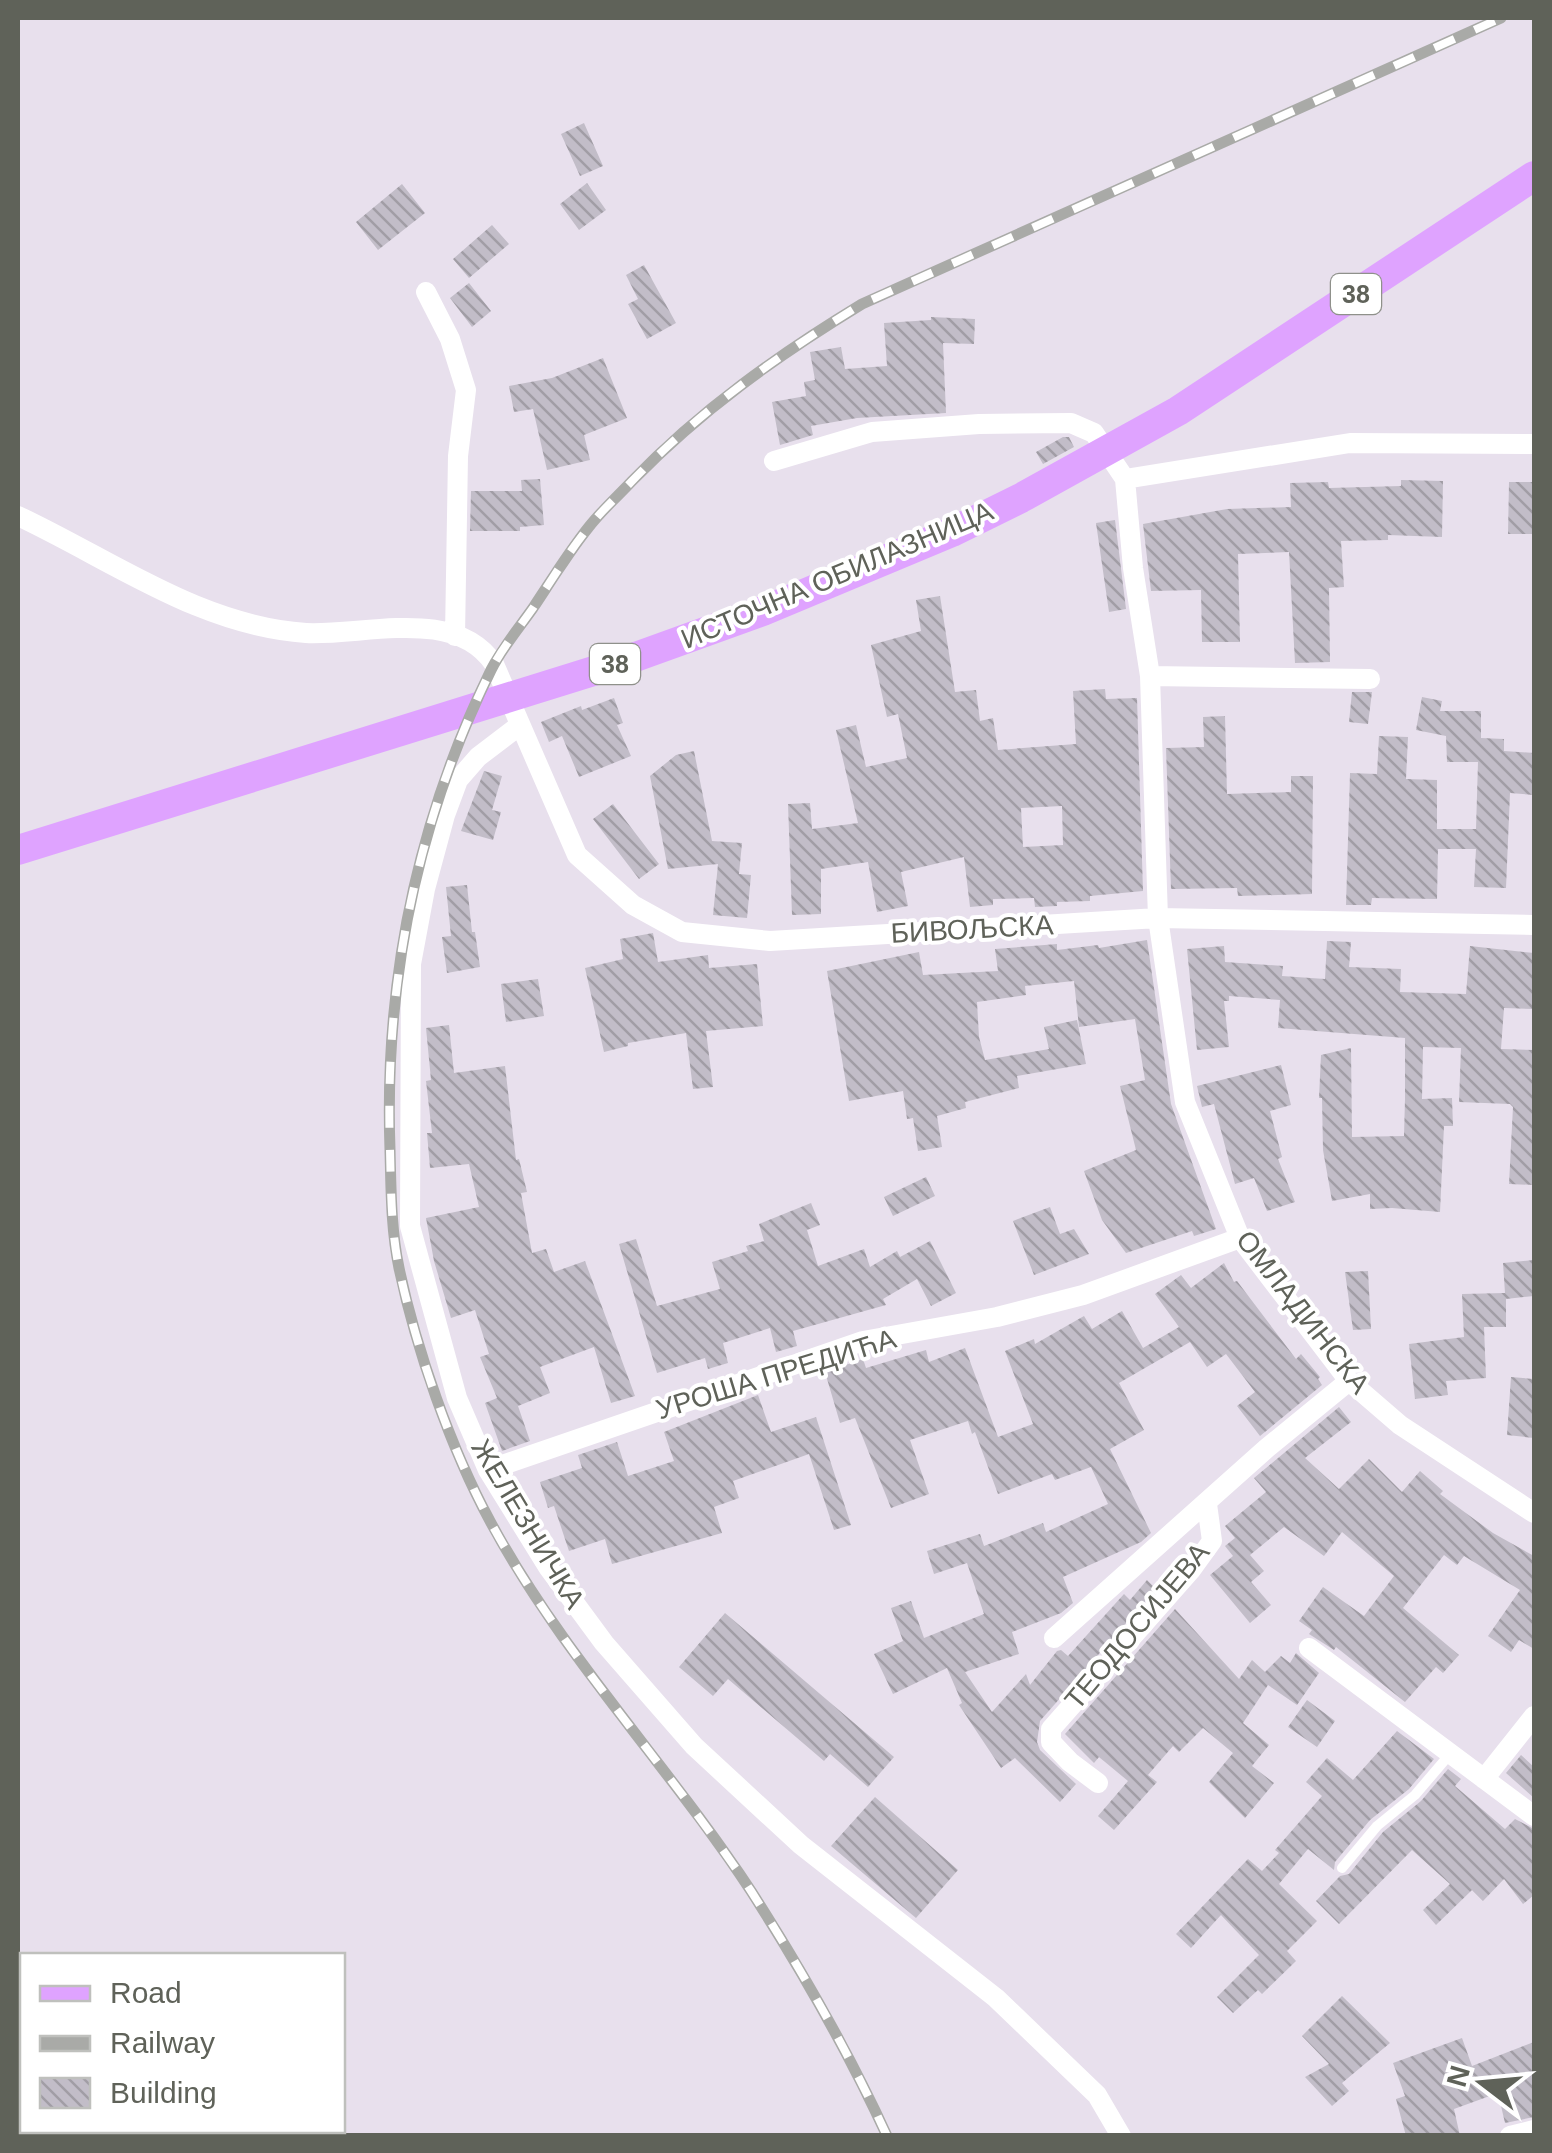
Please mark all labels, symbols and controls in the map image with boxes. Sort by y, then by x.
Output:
road number: 38 [1331,274,1381,314]
street label: ИСТОЧНА ОБИЛАЗНИЦА [677,495,998,655]
road number: 38 [590,644,640,684]
street label: БИВОЉСКА [890,909,1054,949]
street label: ОМЛАДИНСКА [1230,1225,1376,1400]
street label: УРОША ПРЕДИЋА [652,1323,900,1425]
street label: ЖЕЛЕЗНИЧКА [465,1434,591,1614]
street label: ТЕОДОСИЈЕВА [1059,1536,1216,1715]
legend [20,1953,345,2133]
text: Road [110,1976,182,2009]
text: Railway [110,2026,215,2059]
north arrow [1432,2033,1532,2133]
text: N [1441,2062,1476,2090]
text: Building [110,2076,217,2109]

